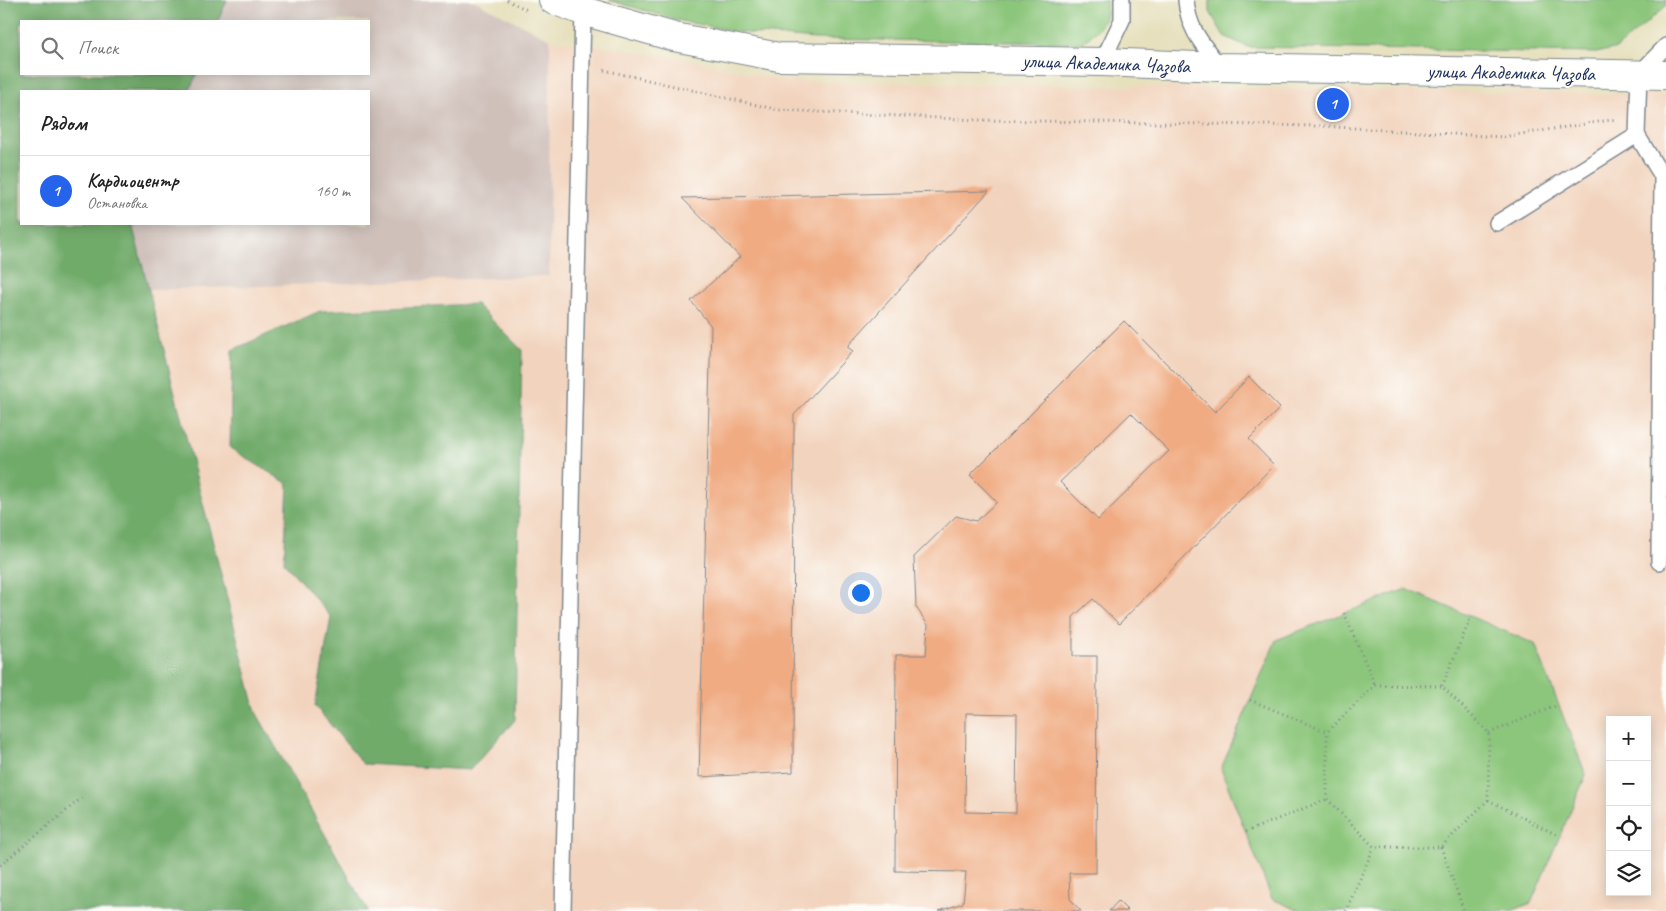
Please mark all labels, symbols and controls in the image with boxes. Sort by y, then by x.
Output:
search box [20,20,370,75]
icon: search [38,34,66,62]
text: Поиск [78,36,118,60]
street label: улица Академика Чазова [1021,48,1192,80]
street label: улица Академика Чазова [1426,59,1596,87]
pin: 1 [1317,85,1349,123]
text: Рядом [40,110,87,136]
text: Кардиоцентр [87,169,179,193]
text: 1 [52,181,60,201]
text: 160 m [316,181,350,201]
text: Остановка [87,193,147,213]
your location [848,580,874,606]
map controls [1606,716,1651,896]
button: + [1606,716,1651,761]
button: − [1606,761,1651,806]
button: locate [1606,806,1651,851]
button: layers [1606,851,1651,896]

